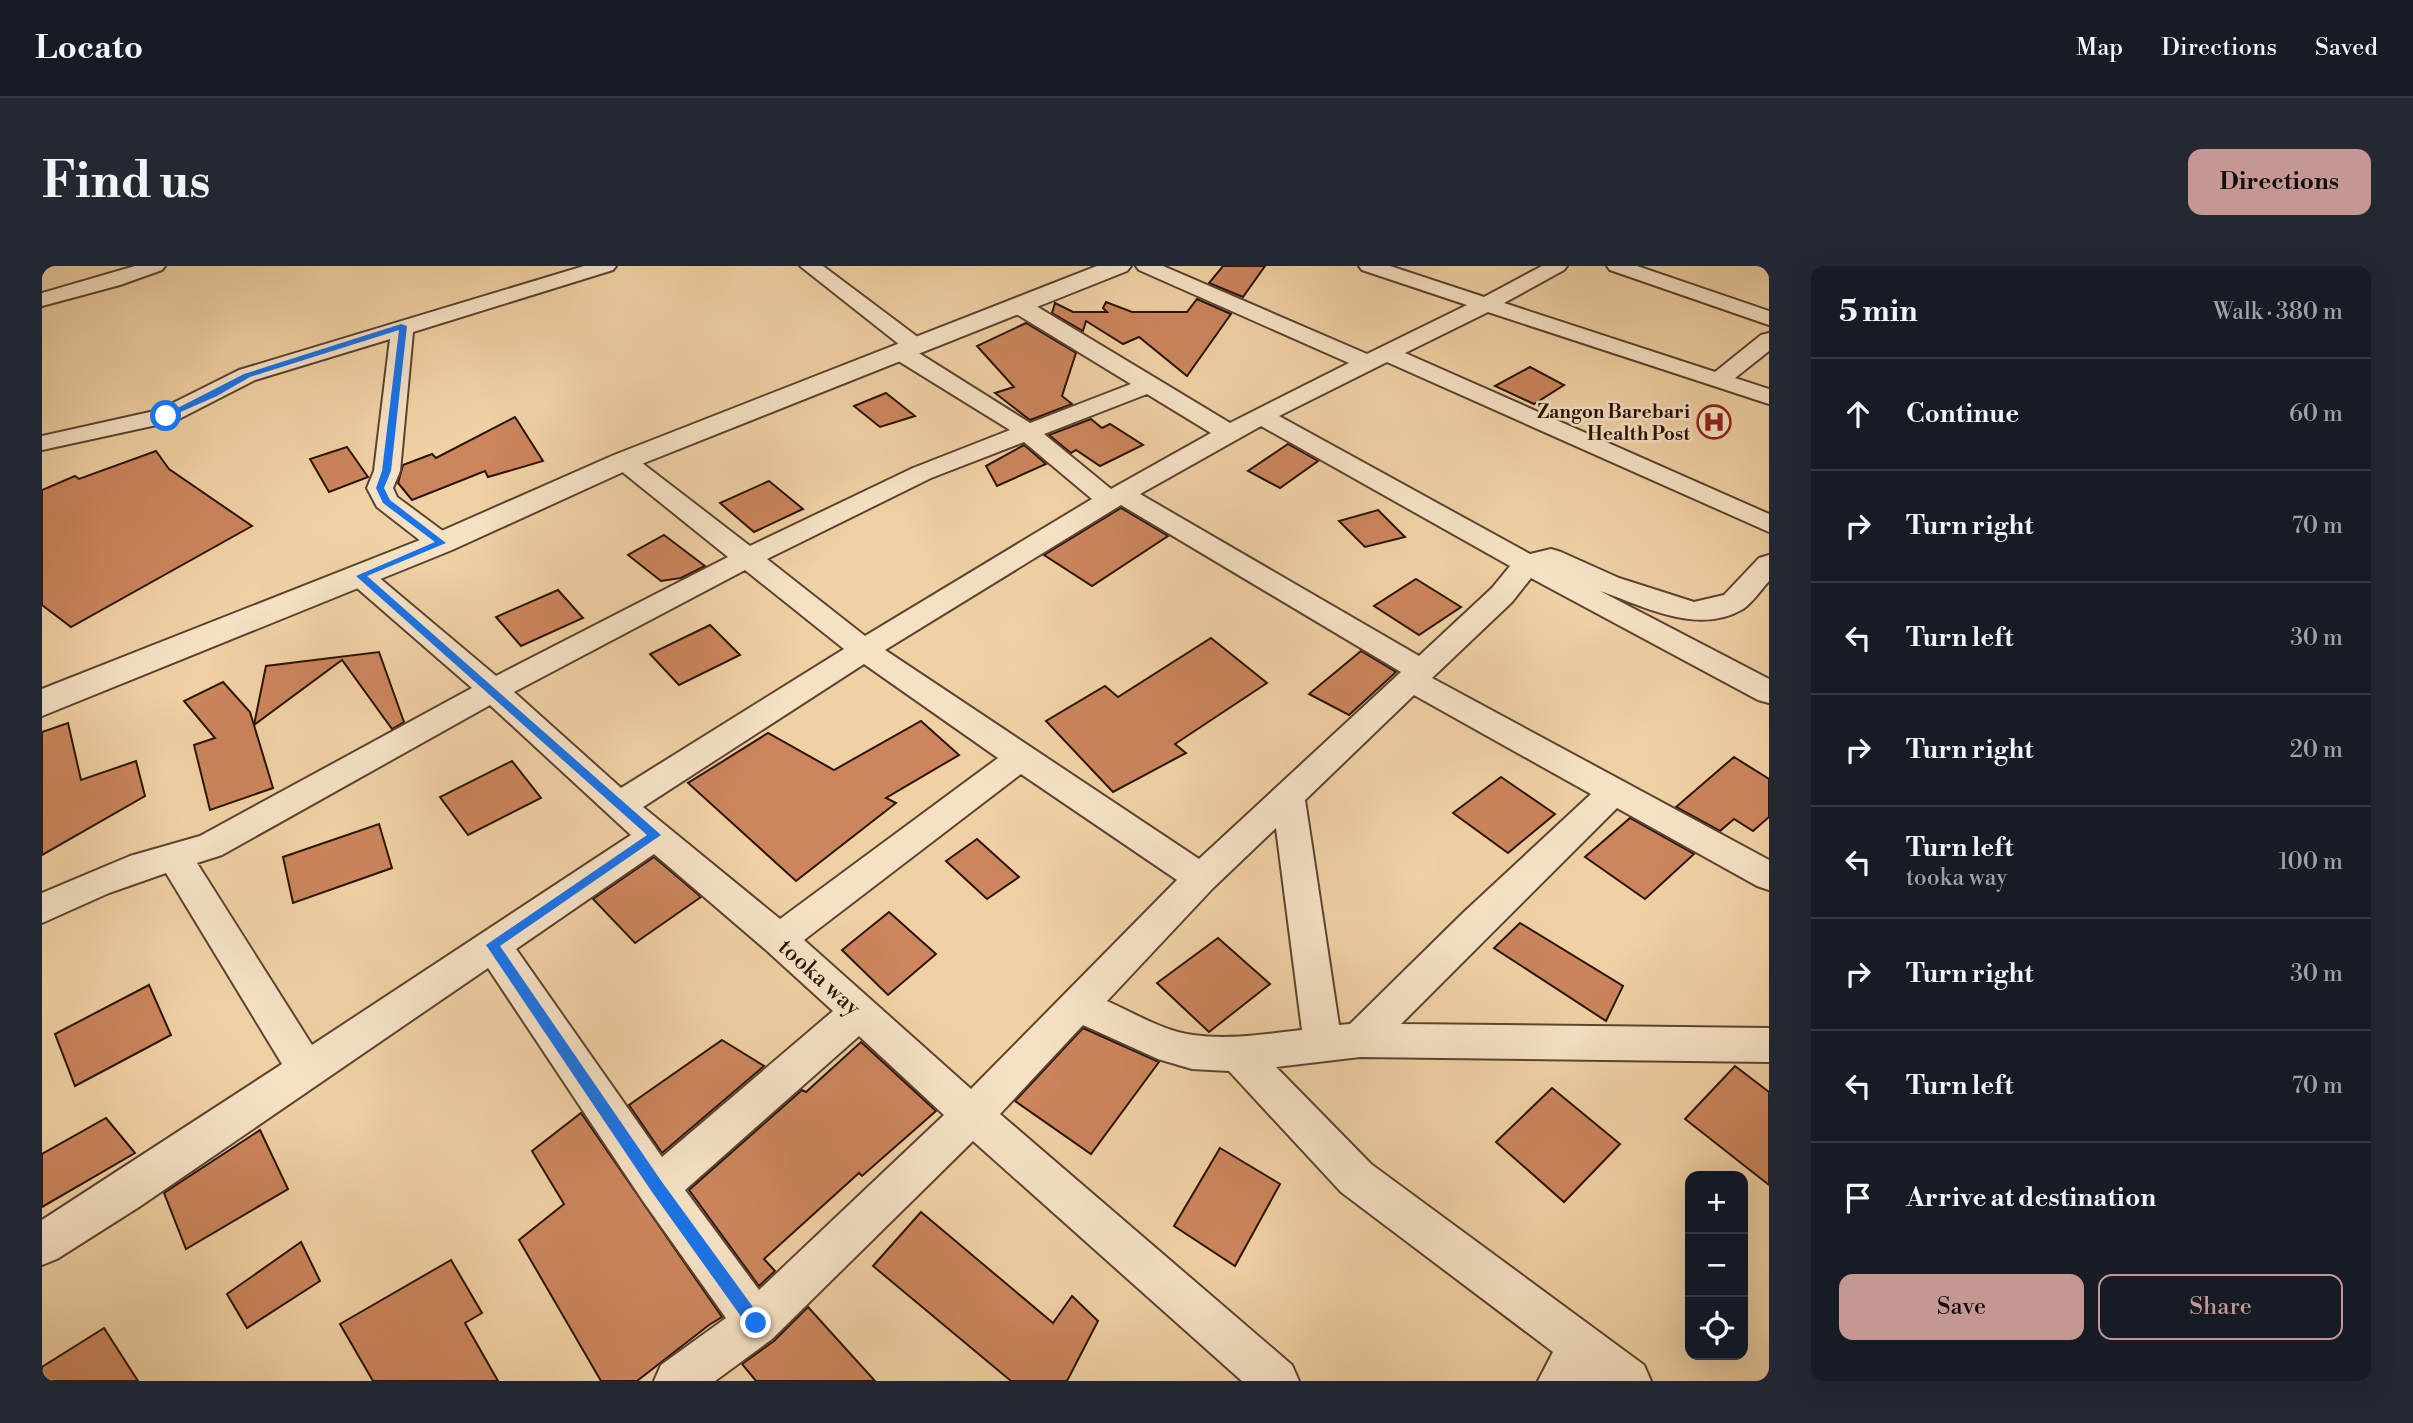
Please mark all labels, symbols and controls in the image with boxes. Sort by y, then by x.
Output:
text: Locato [35,28,143,69]
text: Map [2076,33,2123,63]
text: Directions [2161,33,2277,63]
text: Saved [2315,33,2378,63]
button: Directions [2188,149,2371,215]
text: Find us [42,152,211,213]
text: 5 min [1839,293,1918,331]
text: Walk · 380 m [2213,298,2343,326]
icon: ahead [1839,395,1877,433]
text: Continue [1906,398,2019,430]
route start [150,400,181,431]
place label: Zangon Barebari Health Post [1537,400,1690,446]
text: 60 m [2289,400,2343,428]
hospital icon: Zangon Barebari Health Post [1695,403,1733,441]
icon: right [1839,507,1877,545]
text: Turn right [1906,510,2034,542]
text: 70 m [2292,512,2343,540]
icon: left [1839,619,1877,657]
text: Turn left [1906,622,2014,654]
text: 30 m [2290,624,2343,652]
icon: right [1839,731,1877,769]
text: Turn right [1906,734,2034,766]
text: 20 m [2290,736,2343,764]
text: Turn left [1906,832,2014,864]
icon: left [1839,843,1877,881]
text: 100 m [2278,848,2343,876]
text: tooka way [1906,864,2007,892]
street label: tooka way [772,933,867,1023]
icon: right [1839,955,1877,993]
text: Turn right [1906,958,2034,990]
text: 30 m [2290,960,2343,988]
icon: left [1839,1067,1877,1105]
text: Turn left [1906,1070,2014,1102]
text: 70 m [2292,1072,2343,1100]
map controls [1685,1171,1748,1360]
button: + [1685,1171,1748,1234]
icon: arrive [1839,1179,1877,1217]
text: Arrive at destination [1906,1182,2156,1214]
button: − [1685,1234,1748,1297]
button: Save [1839,1274,2084,1340]
button: Share [2098,1274,2343,1340]
button: locate [1685,1297,1748,1360]
route end [740,1307,771,1338]

